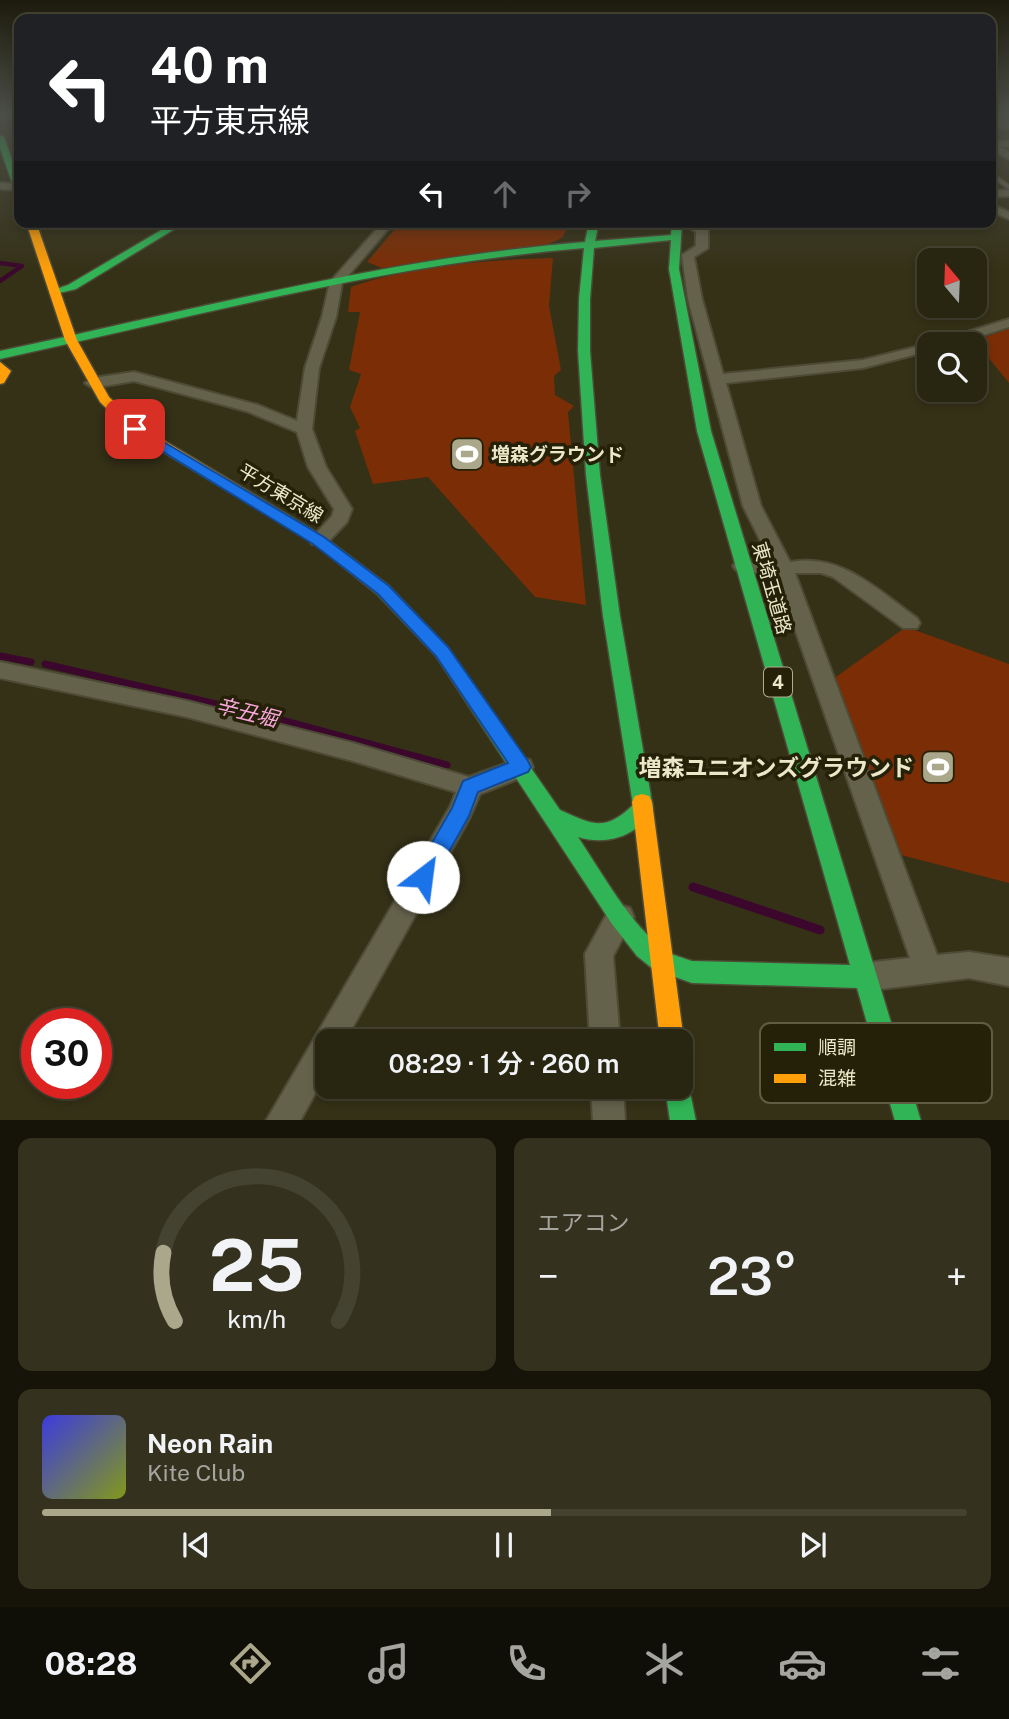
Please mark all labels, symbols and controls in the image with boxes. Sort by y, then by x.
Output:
text: 40 m [150,36,269,94]
icon: left [35,42,126,133]
text: 平方東京線 [150,102,310,139]
icon: left [413,175,451,213]
icon: ahead [486,175,524,213]
icon: right [559,175,597,213]
north arrow [917,248,987,318]
map controls [917,248,987,402]
button: search [917,332,987,402]
pin [105,399,165,459]
icon: arrive [116,410,154,448]
sports icon: 増森グラウンド [448,435,486,473]
place label: 増森グラウンド [491,443,624,465]
street label: 平方東京線 [235,459,327,527]
street label: 東埼玉道路 [748,539,796,637]
road number: 4 [764,668,792,696]
water label: 辛丑堀 [213,692,283,732]
sports icon: 増森ユニオンズグラウンド [919,748,957,786]
place label: 増森ユニオンズグラウンド [638,754,914,781]
position arrow [386,840,460,914]
speed limit sign: 30 [21,1008,112,1099]
legend [760,1023,992,1103]
text: 順調 [818,1036,856,1058]
text: 08:29 · 1 分 · 260 m [389,1048,619,1079]
text: 混雑 [818,1067,856,1089]
text: エアコン [538,1209,630,1236]
text: 25 [209,1222,304,1307]
text: 23° [707,1246,797,1307]
text: − [538,1254,559,1299]
text: + [946,1254,967,1299]
text: km/h [227,1303,286,1333]
text: Neon Rain [147,1428,273,1459]
text: Kite Club [147,1459,245,1486]
icon: previous [177,1526,215,1564]
icon: pause [485,1526,523,1564]
icon: next [794,1526,832,1564]
icon: directions [226,1639,275,1688]
icon: music [364,1639,413,1688]
icon: phone [502,1639,551,1688]
icon: climate [640,1639,689,1688]
icon: car [778,1639,827,1688]
icon: filters [916,1639,965,1688]
text: 08:28 [44,1645,137,1682]

